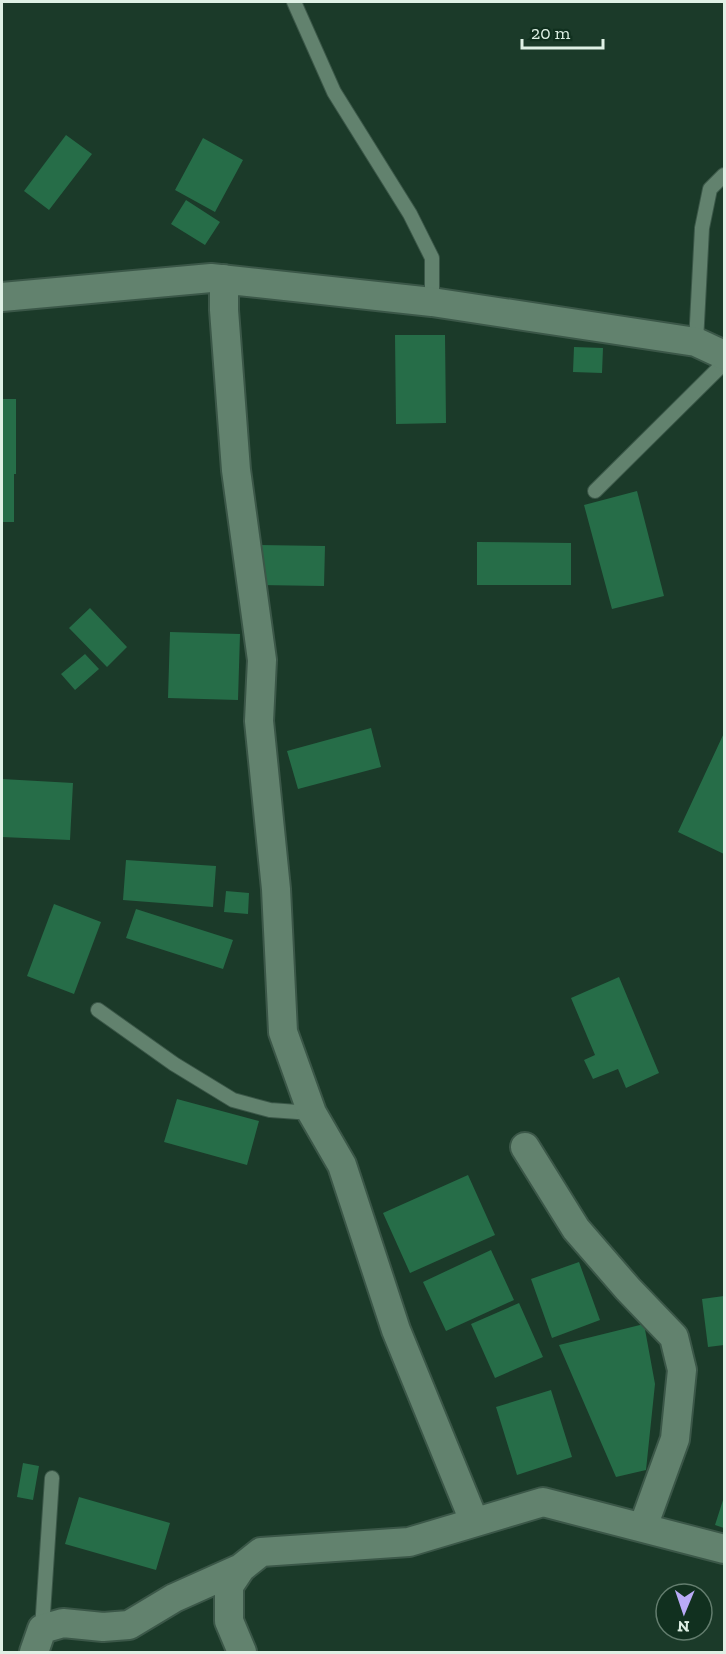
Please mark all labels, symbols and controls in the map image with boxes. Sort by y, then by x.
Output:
scale bar [522,12,603,50]
text: 20 m [531,22,571,44]
north arrow [654,1582,714,1642]
text: N [677,1617,690,1636]

